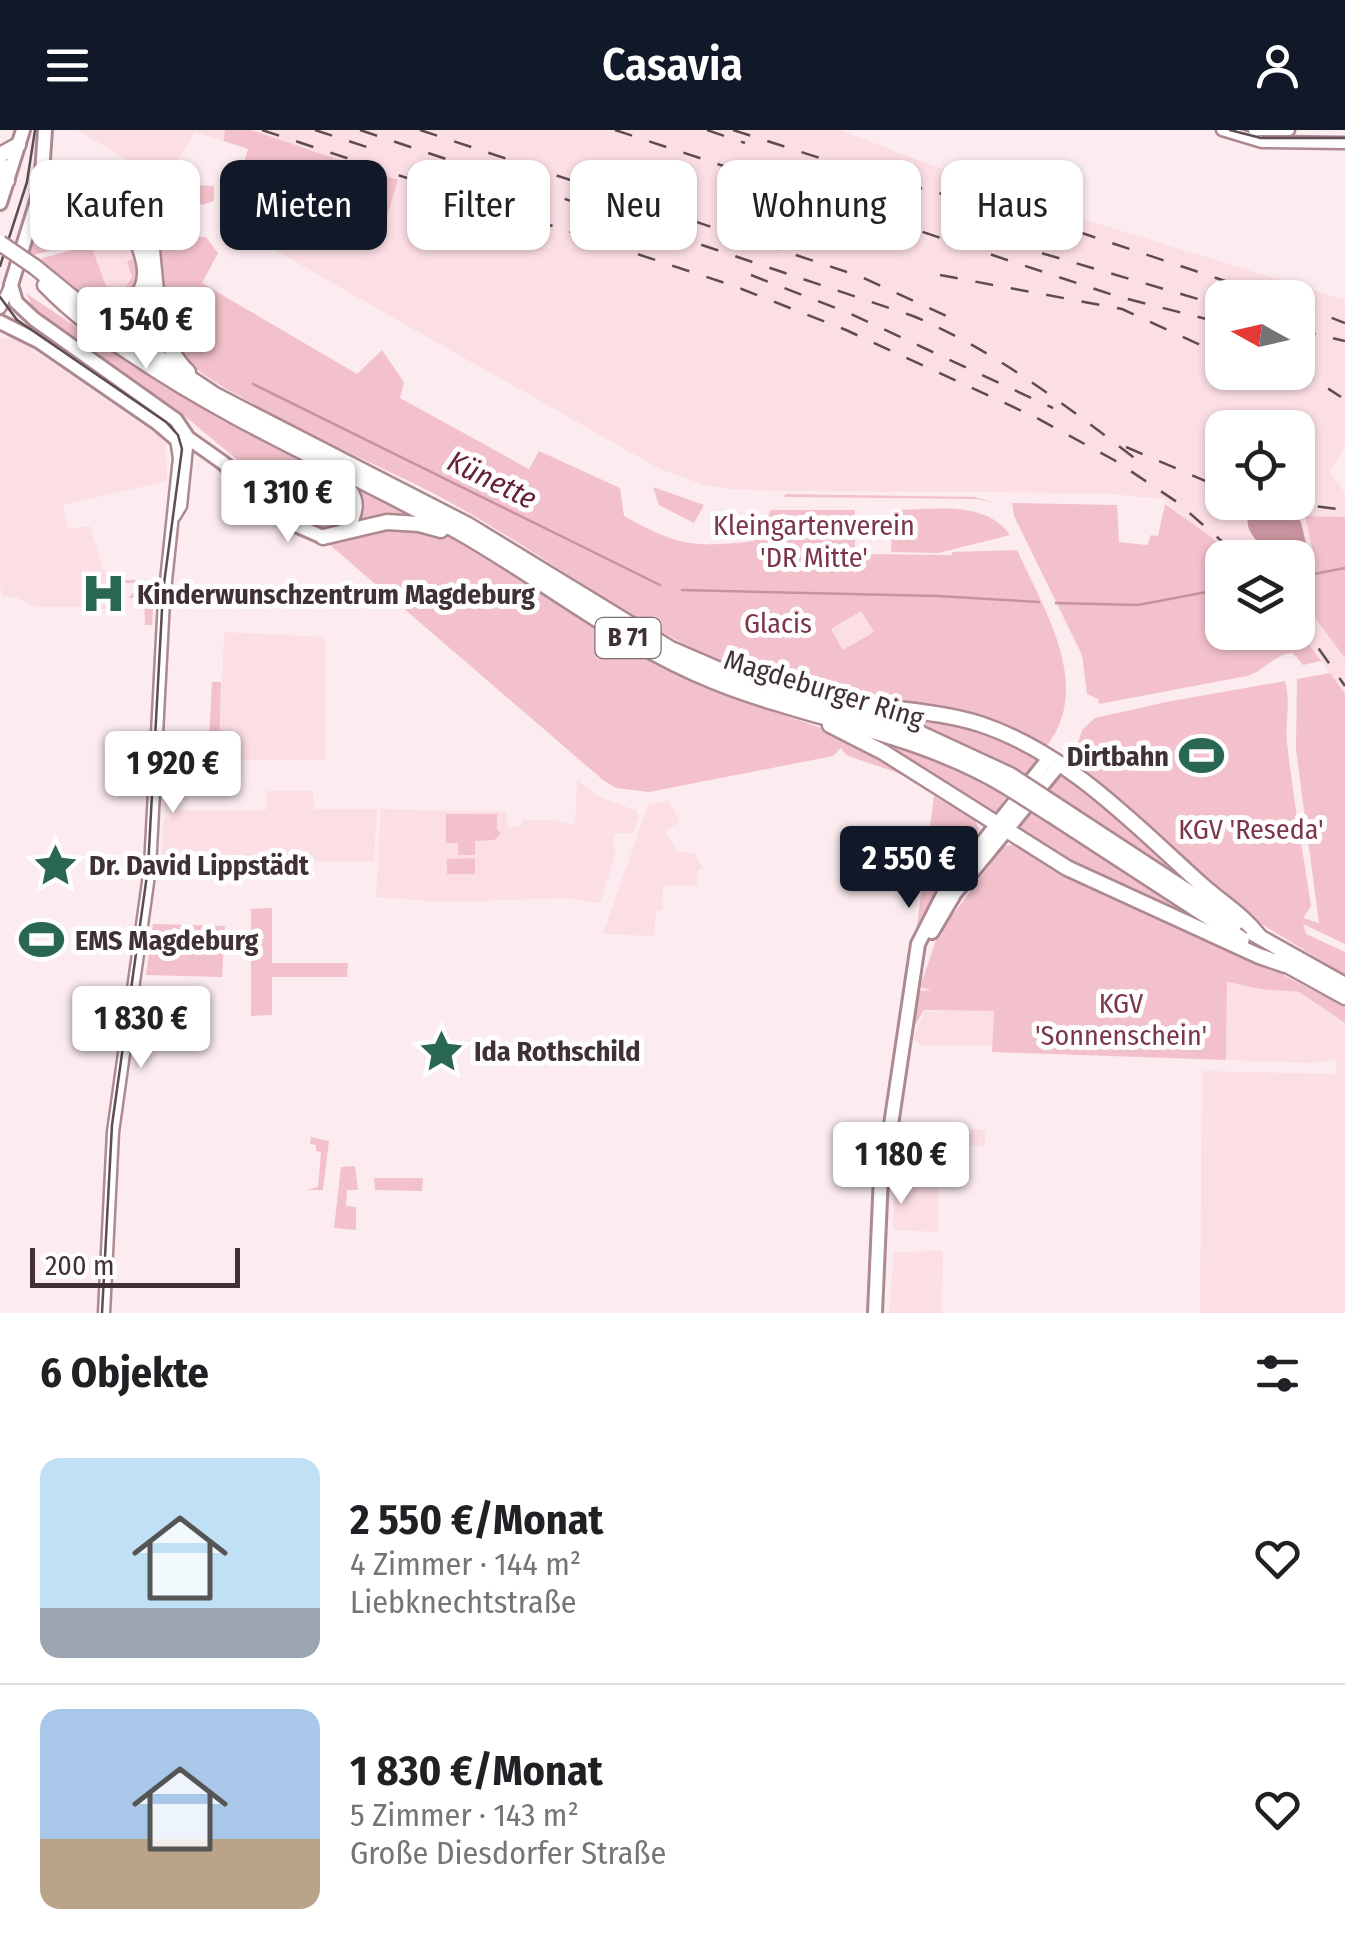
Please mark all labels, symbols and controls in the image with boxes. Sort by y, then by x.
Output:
icon: menu [40,38,95,93]
text: Casavia [602,38,743,92]
icon: person [1250,38,1305,93]
chip: Kaufen [30,160,200,250]
chip: Mieten [220,160,387,250]
chip: Filter [407,160,550,250]
chip: Neu [570,160,697,250]
chip: Wohnung [717,160,921,250]
chip: Haus [941,160,1083,250]
north arrow [1205,280,1315,390]
map controls [1205,280,1315,650]
pin: 1 540 € [54,287,238,372]
text: 1 540 € [99,300,193,338]
button: locate [1205,410,1315,520]
water label: Künette [442,443,542,517]
pin: 1 310 € [196,460,380,545]
text: 1 310 € [243,473,333,511]
park label: Kleingartenverein 'DR Mitte' [713,509,915,574]
button: layers [1205,540,1315,650]
hospital icon: Kinderwunschzentrum Magdeburg [80,570,128,618]
place label: Kinderwunschzentrum Magdeburg [137,578,535,611]
park label: Glacis [744,607,812,640]
road number: B 71 [596,618,660,658]
street label: Magdeburger Ring [720,643,929,735]
pin: 1 920 € [81,731,265,816]
sports icon: Dirtbahn [1178,732,1226,780]
place label: Dirtbahn [1067,740,1169,773]
text: 1 920 € [127,744,219,782]
park label: KGV 'Reseda' [1178,813,1324,846]
pin: 2 550 € [817,826,1001,911]
text: 2 550 € [862,839,956,877]
place icon: Dr. David Lippstädt [32,841,80,889]
place label: Dr. David Lippstädt [89,849,310,882]
sports icon: EMS Magdeburg [18,916,66,964]
place label: EMS Magdeburg [75,924,259,957]
pin: 1 830 € [49,986,233,1071]
park label: KGV 'Sonnenschein' [1035,987,1207,1052]
text: 1 830 € [94,999,188,1037]
place icon: Ida Rothschild [417,1027,465,1075]
place label: Ida Rothschild [474,1035,641,1068]
pin: 1 180 € [809,1122,993,1207]
text: 1 180 € [855,1135,947,1173]
scale bar [30,1243,240,1288]
text: 200 m [45,1249,115,1282]
icon: filters [1250,1346,1305,1401]
text: 6 Objekte [40,1348,209,1398]
text: 2 550 €/Monat [350,1495,603,1545]
icon: home [120,1498,240,1618]
icon: heart [1250,1531,1305,1586]
text: 4 Zimmer · 144 m² [350,1545,581,1583]
text: Liebknechtstraße [350,1583,577,1621]
text: 1 830 €/Monat [350,1746,603,1796]
icon: home [120,1749,240,1869]
icon: heart [1250,1782,1305,1837]
text: 5 Zimmer · 143 m² [350,1796,579,1834]
text: Große Diesdorfer Straße [350,1834,666,1872]

